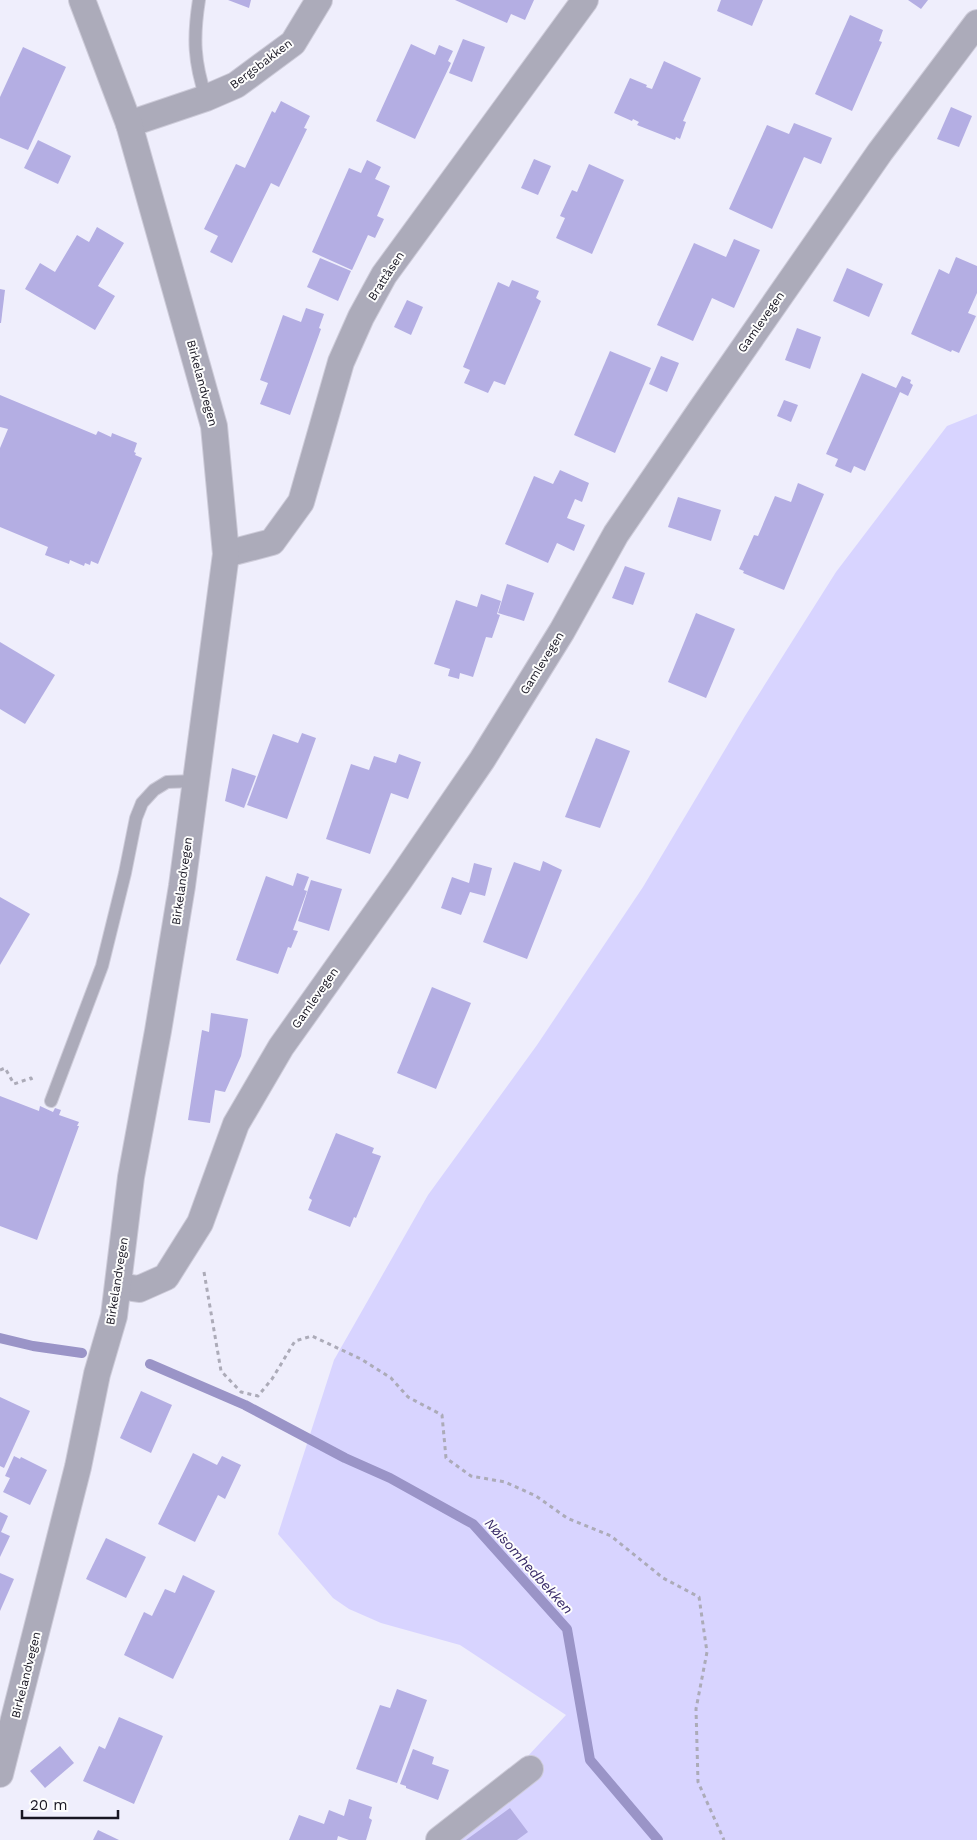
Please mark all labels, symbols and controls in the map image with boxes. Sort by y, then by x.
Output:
street label: Bergsbakken [227,36,295,92]
street label: Brattåsen [365,249,407,303]
street label: Gamlevegen [735,289,787,355]
street label: Birkelandvegen [184,338,220,428]
street label: Gamlevegen [517,629,567,697]
street label: Birkelandvegen [169,836,195,926]
street label: Gamlevegen [289,965,341,1031]
street label: Birkelandvegen [103,1236,131,1326]
water label: Nøisomhedbekken [482,1515,576,1617]
street label: Birkelandvegen [8,1630,44,1720]
scale bar [22,1788,119,1820]
text: 20 m [30,1796,68,1814]

